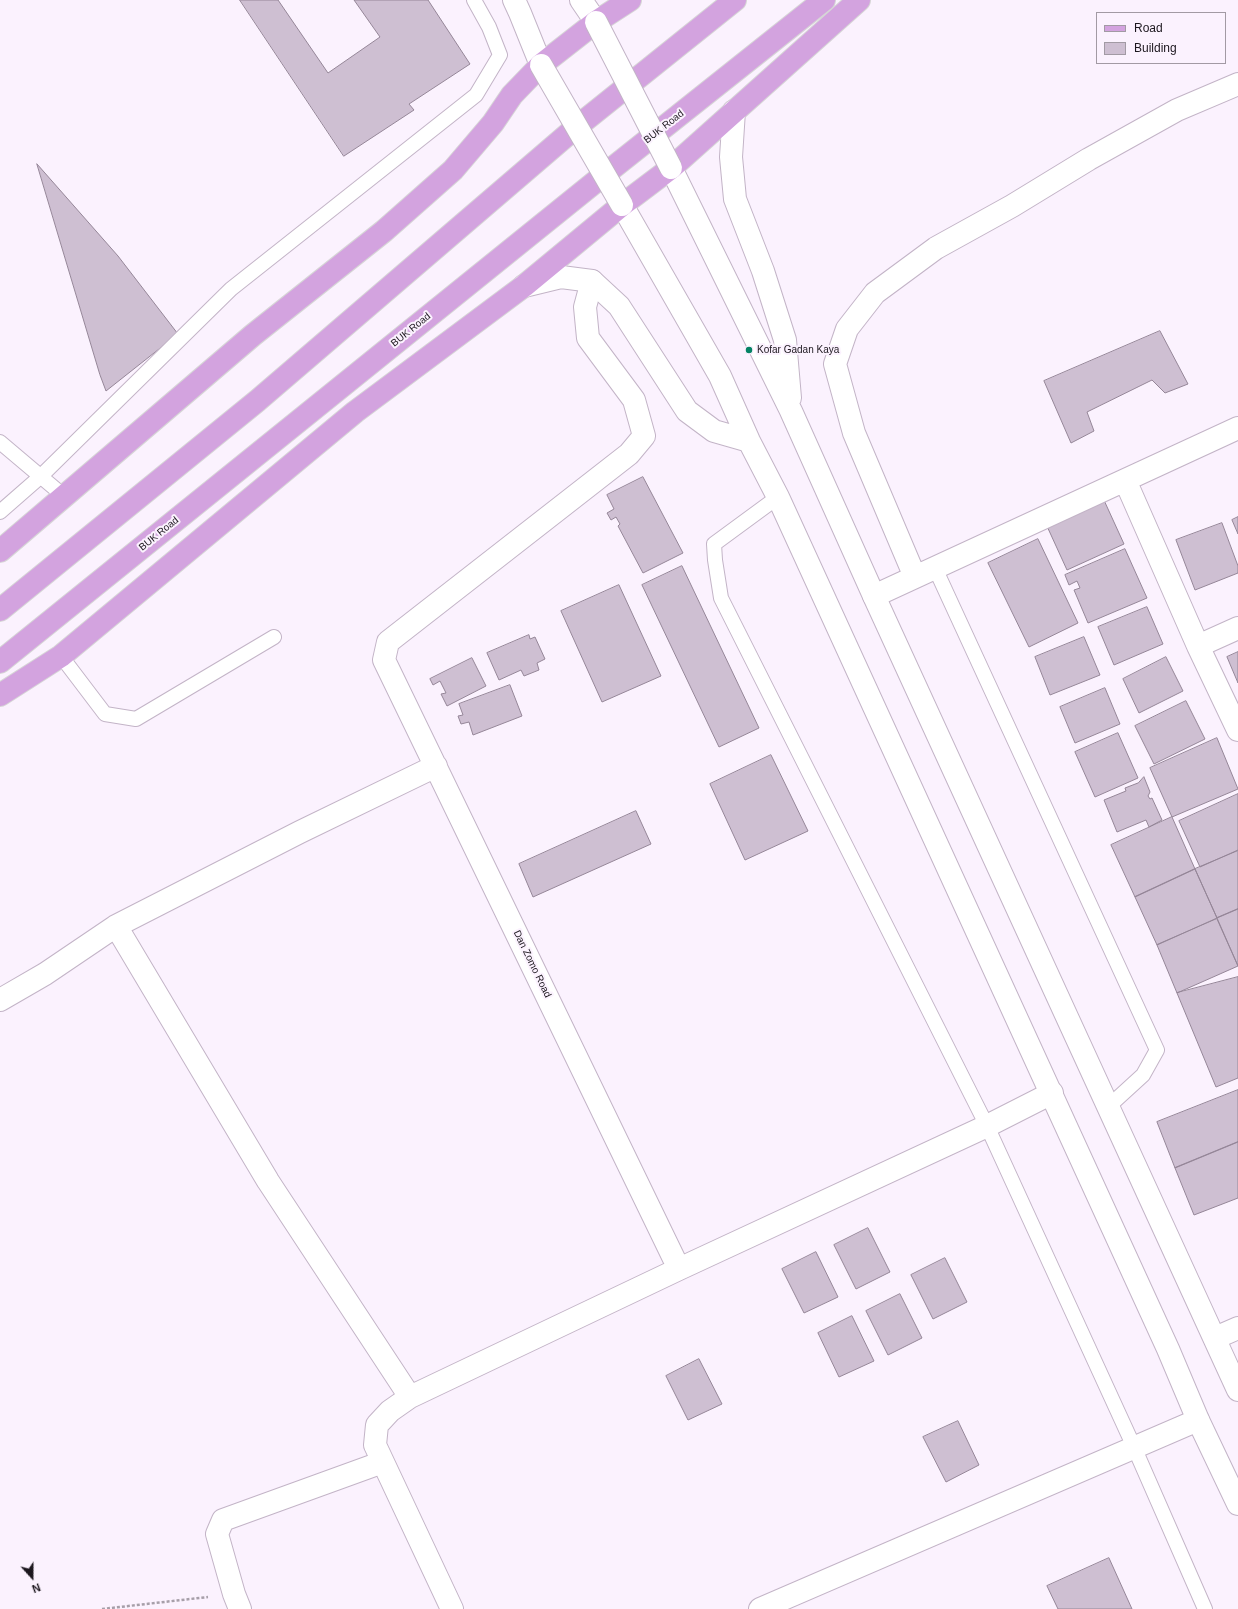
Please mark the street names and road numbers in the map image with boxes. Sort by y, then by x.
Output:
street label: BUK Road [642,108,686,146]
street label: BUK Road [389,310,433,350]
street label: BUK Road [137,514,181,554]
street label: Dan Zomo Road [511,928,553,1000]

